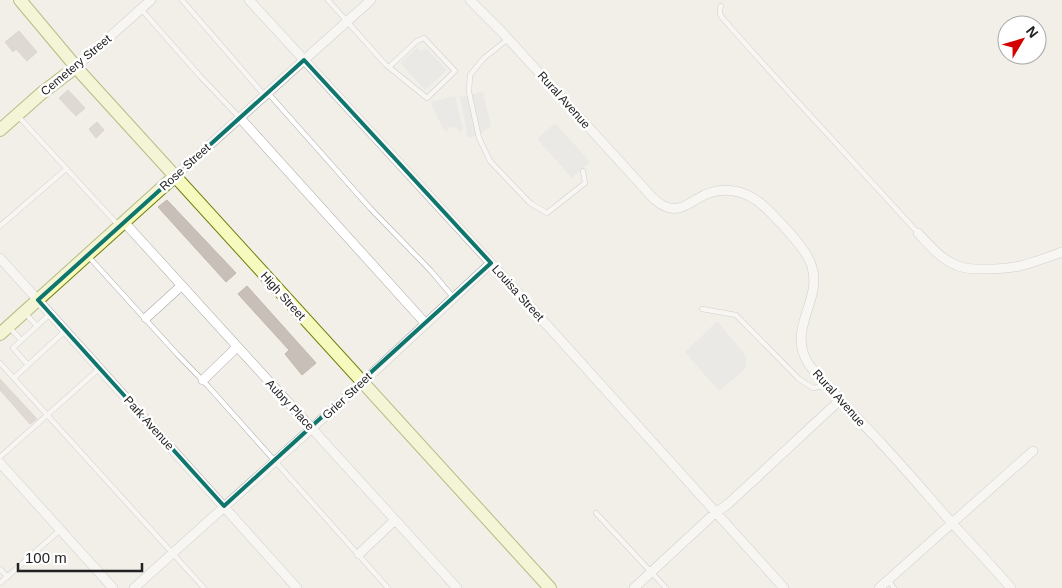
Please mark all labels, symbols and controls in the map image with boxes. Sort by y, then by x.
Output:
north arrow [997,15,1047,65]
text: N [1023,23,1042,41]
street label: Cemetery Street [38,31,114,98]
street label: Rural Avenue [535,69,593,132]
street label: Rose Street [157,140,214,193]
street label: Louisa Street [489,262,547,324]
street label: High Street [258,269,309,323]
street label: Rural Avenue [810,367,868,430]
street label: Grier Street [320,369,375,422]
street label: Aubry Place [263,377,317,434]
street label: Park Avenue [121,393,177,453]
scale bar [18,540,141,572]
text: 100 m [25,549,67,566]

